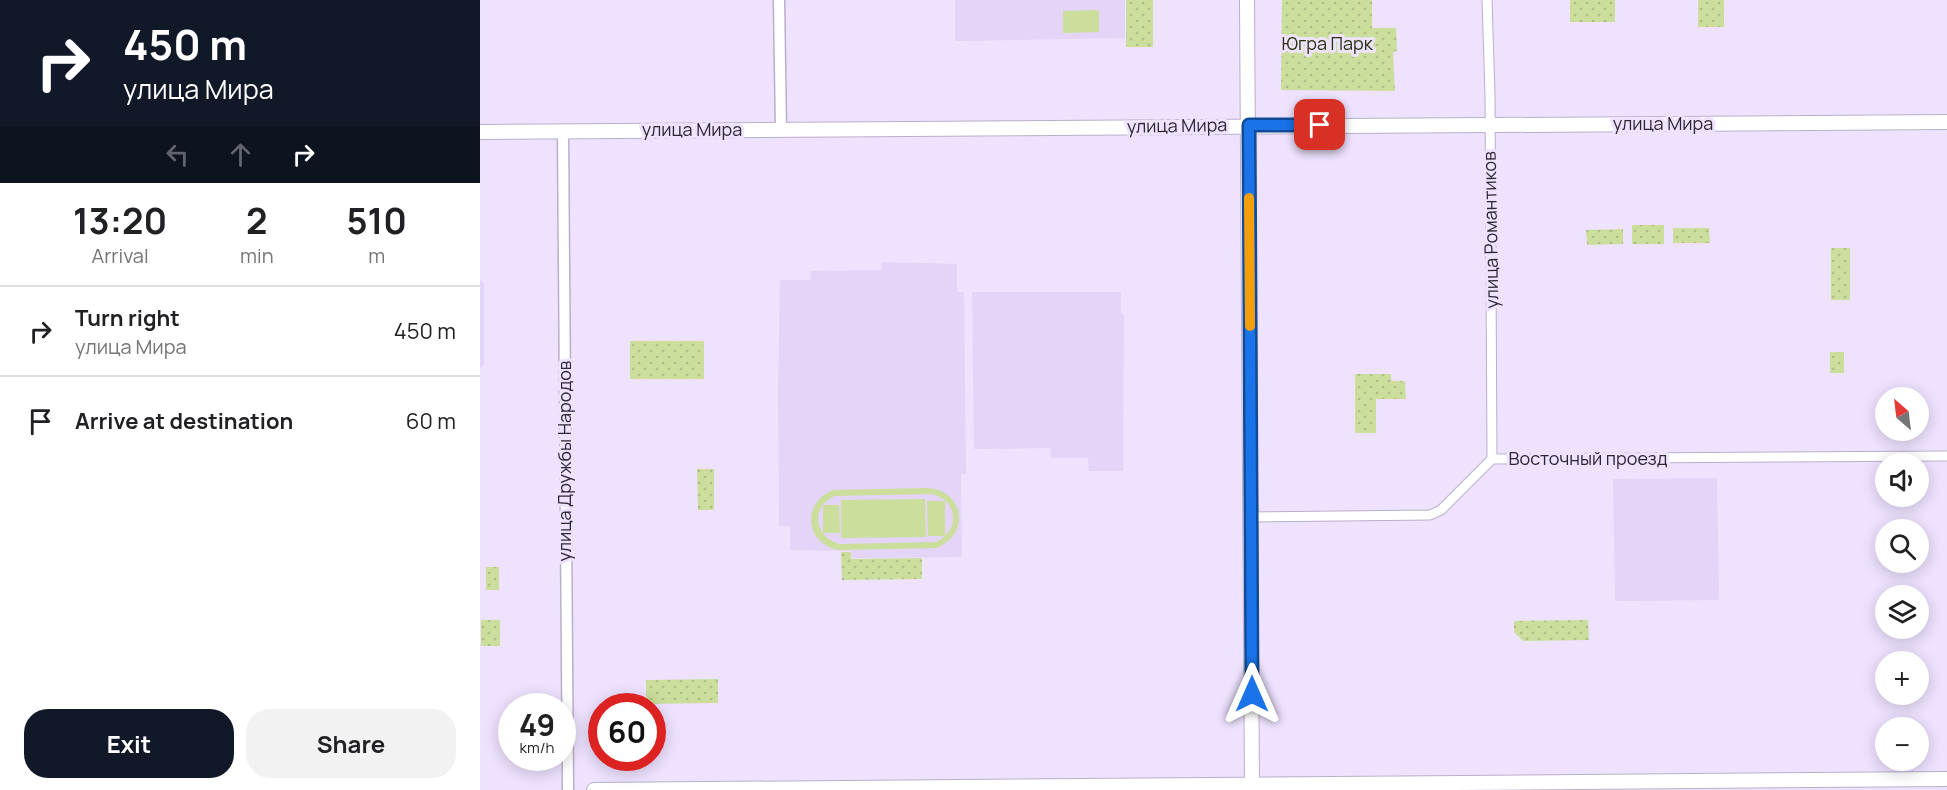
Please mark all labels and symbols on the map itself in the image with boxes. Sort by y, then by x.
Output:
park label: Югра Парк [1281,31,1374,55]
pin [1294,99,1345,150]
street label: улица Мира [1613,111,1713,135]
street label: улица Мира [1127,112,1227,138]
street label: улица Мира [642,117,742,141]
street label: улица Романтиков [1477,151,1503,309]
street label: улица Дружбы Народов [552,360,576,561]
north arrow [1875,387,1929,441]
street label: Восточный проезд [1509,446,1668,470]
position arrow [1220,662,1284,726]
speed limit sign: 60 [588,693,666,771]

